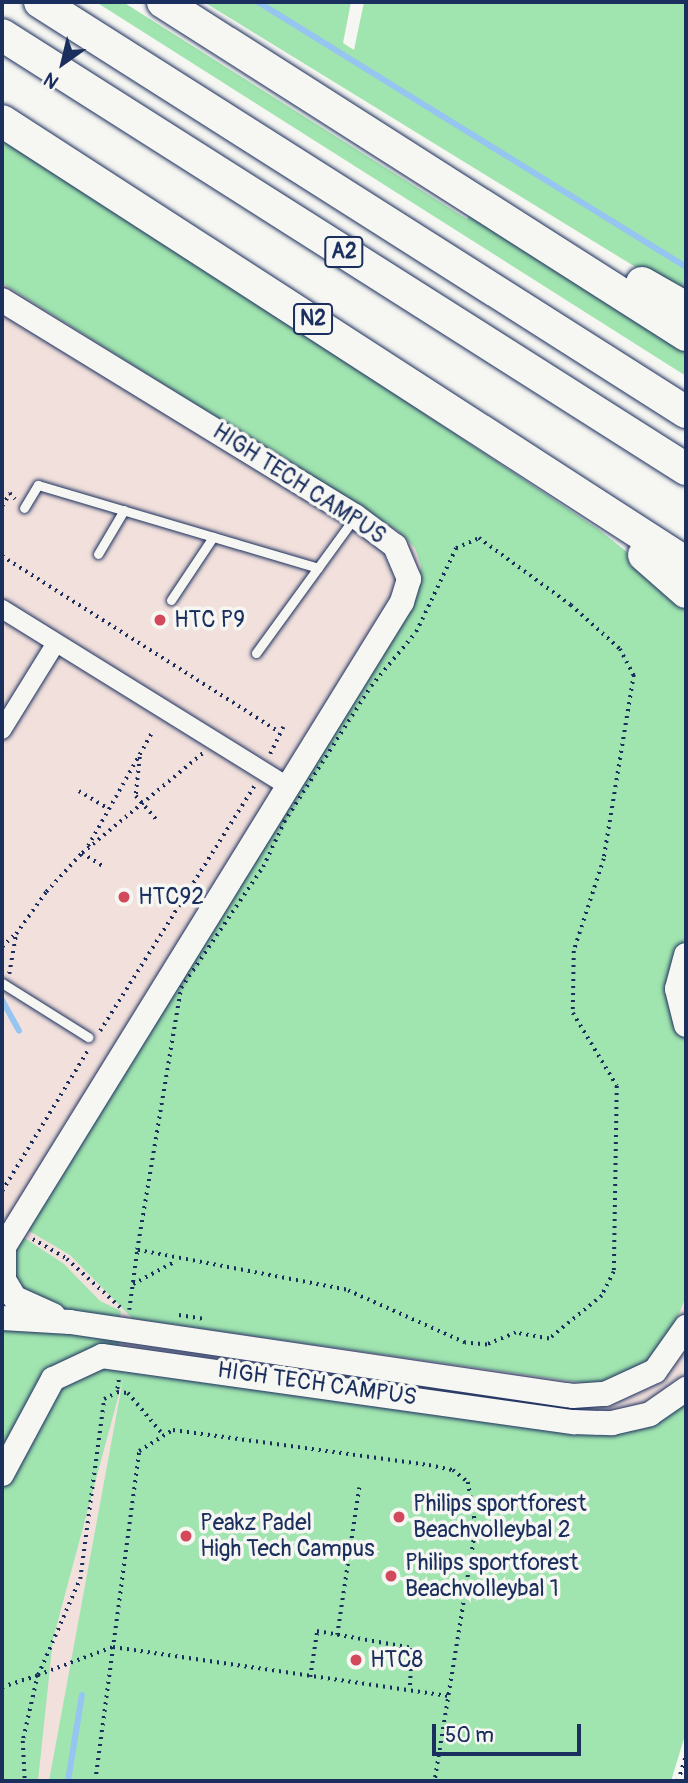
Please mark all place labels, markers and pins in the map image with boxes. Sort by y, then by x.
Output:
place label: HTC P9 [174,606,245,634]
marker: HTC P9 [152,612,168,628]
place label: HTC92 [138,883,204,911]
marker: HTC92 [116,889,132,905]
place label: Philips sportforest Beachvolleybal 2 [413,1490,586,1544]
place label: Peakz Padel High Tech Campus [200,1509,374,1563]
marker: Philips sportforest Beachvolleybal 2 [391,1509,407,1525]
marker: Peakz Padel High Tech Campus [178,1528,194,1544]
place label: Philips sportforest Beachvolleybal 1 [405,1549,578,1603]
marker: Philips sportforest Beachvolleybal 1 [383,1568,399,1584]
place label: HTC8 [370,1646,423,1674]
marker: HTC8 [348,1652,364,1668]

